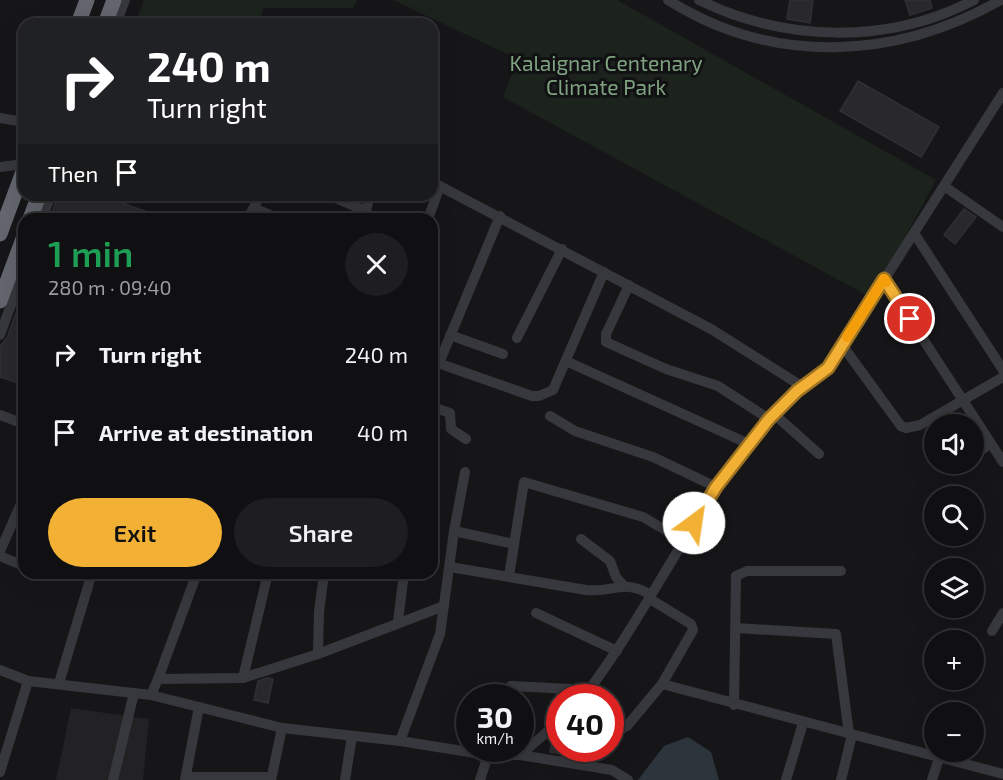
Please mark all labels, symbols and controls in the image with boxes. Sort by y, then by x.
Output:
text: 240 m [147,40,271,90]
icon: right [48,42,126,120]
park label: Kalaignar Centenary Climate Park [509,50,703,99]
text: Turn right [147,91,267,123]
icon: arrive [110,156,143,189]
text: Then [48,160,98,186]
text: 1 min [48,231,133,274]
button: close [345,233,408,296]
text: 280 m · 09:40 [48,275,172,299]
pin [884,293,935,344]
icon: arrive [893,302,926,335]
icon: right [48,338,81,371]
text: Turn right [99,341,201,367]
text: 240 m [345,341,408,367]
map controls [924,414,984,762]
button: sound [924,414,984,474]
icon: arrive [48,416,81,449]
text: Arrive at destination [99,419,313,445]
text: 40 m [357,419,408,445]
button: search [924,486,984,546]
position arrow [662,491,726,555]
button: Exit [48,498,222,567]
button: Share [234,498,408,567]
button: layers [924,558,984,618]
button: + [924,630,984,690]
speed limit sign: 40 [546,684,624,762]
text: 30 [477,698,513,734]
button: − [924,702,984,762]
text: km/h [476,729,514,747]

